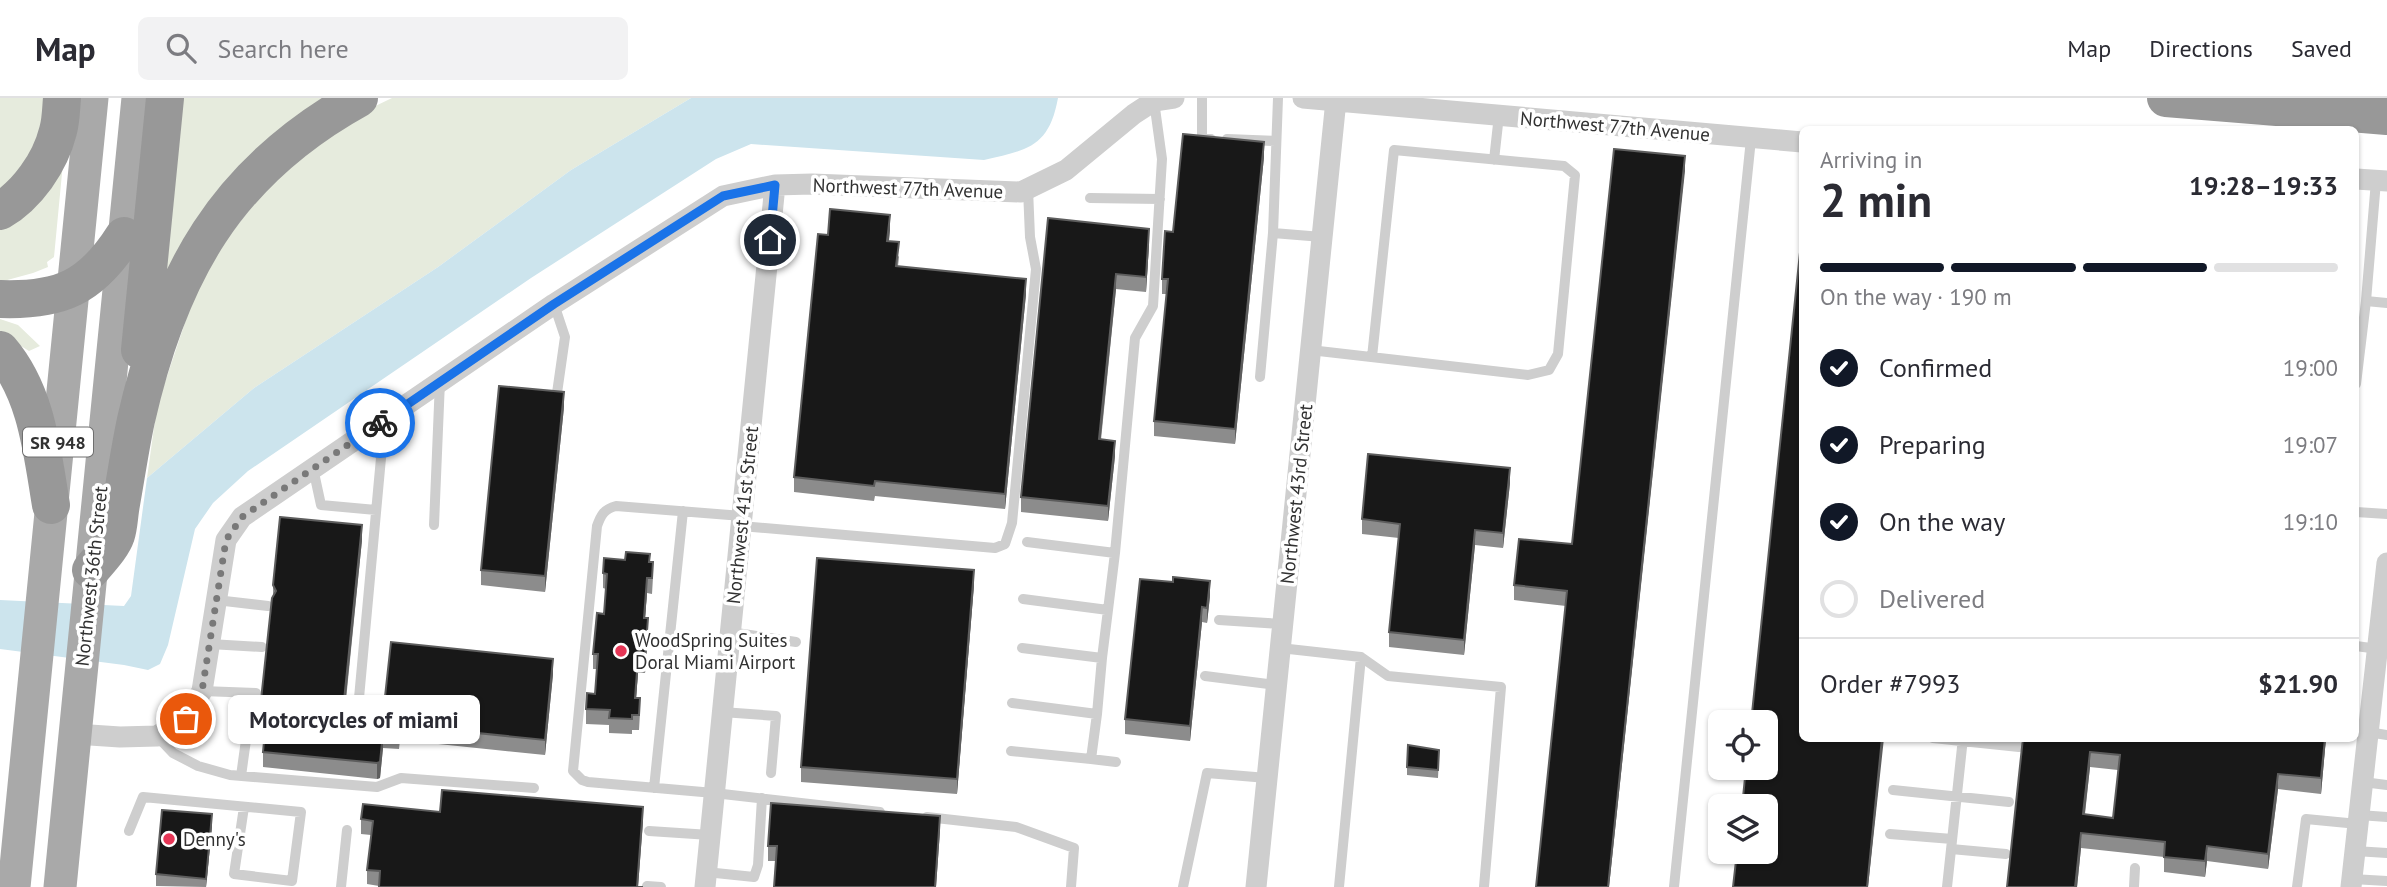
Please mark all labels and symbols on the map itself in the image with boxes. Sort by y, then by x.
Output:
street label: Northwest 77th Avenue [1519,106,1711,146]
street label: Northwest 77th Avenue [812,173,1004,203]
pin [740,210,800,270]
courier [345,388,415,458]
street label: Northwest 43rd Street [1275,402,1317,585]
street label: Northwest 41st Street [721,424,763,605]
road number: SR 948 [23,428,93,456]
street label: Northwest 36th Street [70,484,112,667]
place label: WoodSpring Suites Doral Miami Airport [635,628,796,674]
marker: WoodSpring Suites Doral Miami Airport [613,643,629,659]
pin [156,689,216,749]
callout: Motorcycles of miami [228,694,480,744]
place label: Denny's [183,827,246,851]
marker: Denny's [161,831,177,847]

